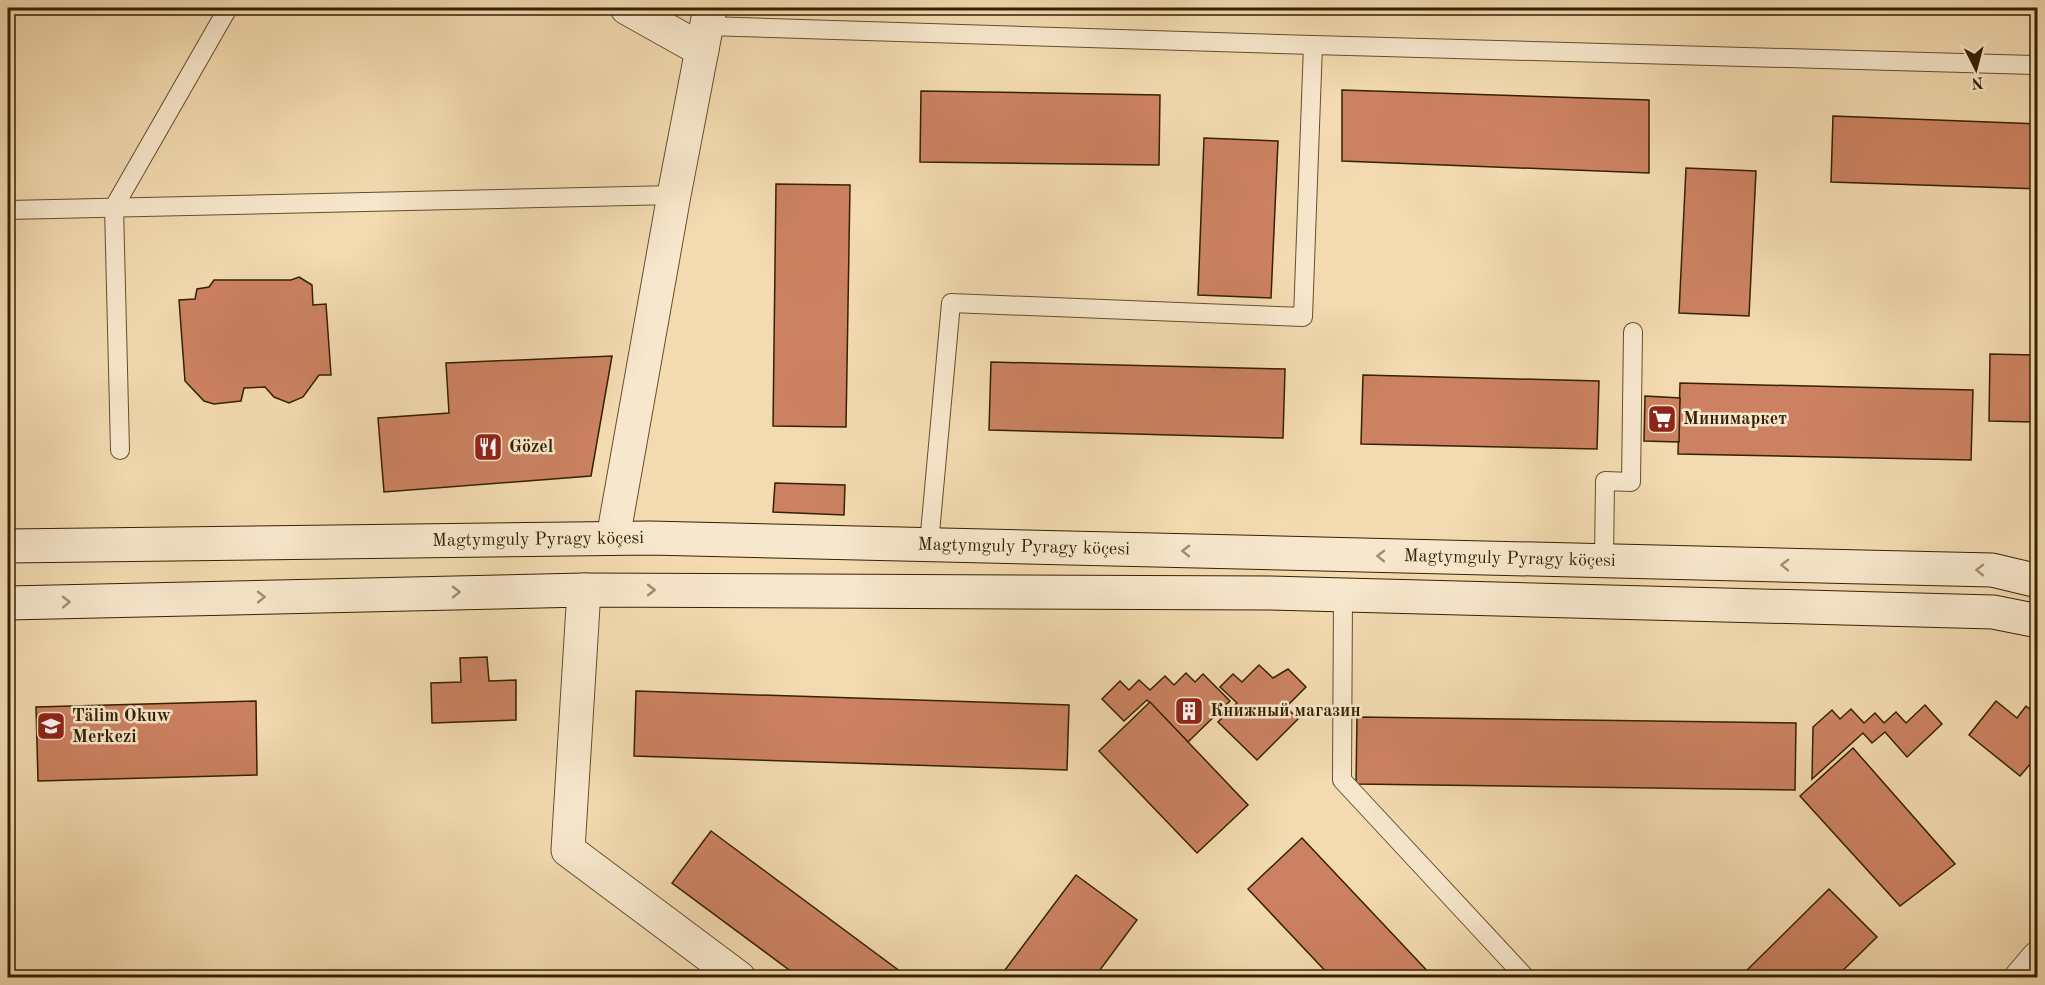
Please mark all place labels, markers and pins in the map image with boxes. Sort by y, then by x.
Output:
supermarket icon: Минимаркет [1646,403,1678,435]
place label: Минимаркет [1683,410,1787,428]
restaurant icon: Gözel [472,431,504,463]
place label: Gözel [509,438,554,456]
building icon: Книжный магазин [1173,695,1205,727]
place label: Книжный магазин [1210,702,1361,720]
place label: Tälim Okuw Merkezi [72,707,171,746]
school or university icon: Tälim Okuw Merkezi [35,710,67,742]

